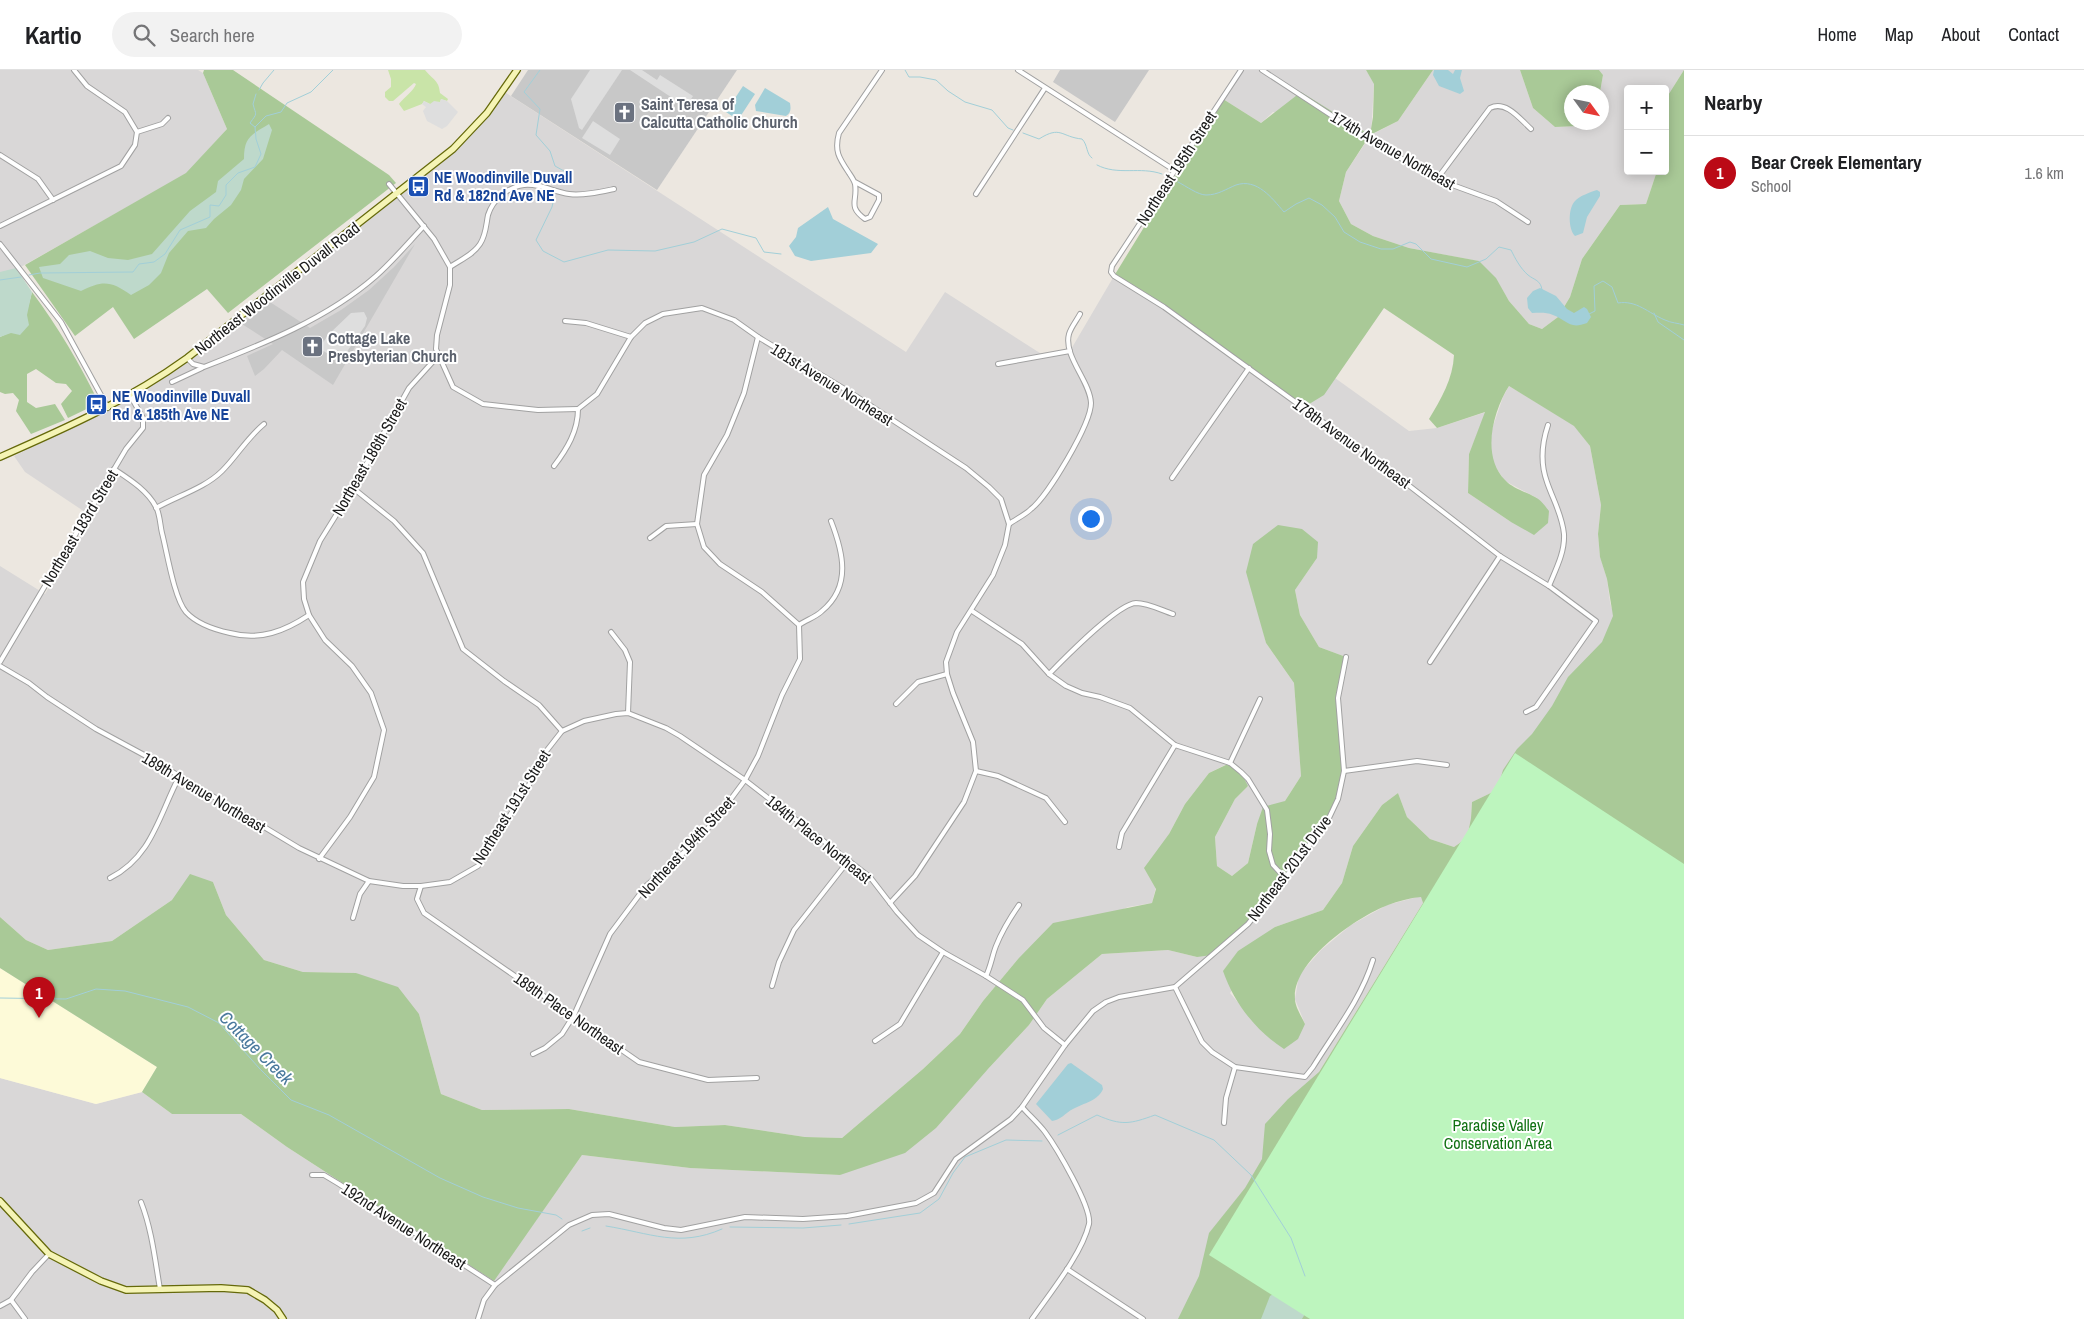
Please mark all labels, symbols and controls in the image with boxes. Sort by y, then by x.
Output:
search box [112,12,462,57]
text: Kartio [25,19,82,51]
icon: search [130,21,158,49]
text: Search here [170,22,255,48]
text: Home [1817,22,1857,47]
text: Map [1885,22,1914,47]
text: About [1942,22,1980,47]
text: Contact [2008,22,2059,47]
north arrow [1564,85,1609,130]
map controls [1624,85,1669,175]
button: + [1624,85,1669,130]
text: Nearby [1704,88,1762,117]
place label: Saint Teresa of Calcutta Catholic Church [641,93,798,133]
church icon: Saint Teresa of Calcutta Catholic Church [613,101,637,125]
street label: 174th Avenue Northeast [1327,105,1460,195]
street label: Northeast 195th Street [1131,106,1221,229]
button: − [1624,130,1669,175]
text: Bear Creek Elementary [1751,149,1922,175]
text: 1 [1716,162,1724,184]
text: 1.6 km [2025,162,2064,184]
place label: NE Woodinville Duvall Rd & 182nd Ave NE [434,166,572,206]
bus stop icon: NE Woodinville Duvall Rd & 182nd Ave NE [406,174,430,198]
text: School [1751,175,1791,197]
street label: Northeast Woodinville Duvall Road [190,217,364,359]
place label: Cottage Lake Presbyterian Church [328,327,457,367]
church icon: Cottage Lake Presbyterian Church [300,335,324,359]
street label: 181st Avenue Northeast [767,338,897,431]
place label: NE Woodinville Duvall Rd & 185th Ave NE [112,385,250,425]
bus stop icon: NE Woodinville Duvall Rd & 185th Ave NE [84,393,108,417]
street label: 178th Avenue Northeast [1289,393,1416,493]
street label: Northeast 186th Street [326,394,412,520]
street label: Northeast 183rd Street [35,465,123,591]
your location [1078,506,1104,532]
street label: Northeast 191st Street [467,745,555,868]
street label: 189th Avenue Northeast [138,746,270,838]
street label: 184th Place Northeast [762,790,877,889]
street label: Northeast 194th Street [633,791,739,903]
street label: Northeast 201st Drive [1242,810,1336,926]
street label: 189th Place Northeast [510,967,629,1059]
pin: 1 [23,977,55,1018]
water label: Cottage Creek [214,1005,299,1091]
park label: Paradise Valley Conservation Area [1444,1114,1553,1154]
street label: 192nd Avenue Northeast [338,1178,471,1275]

